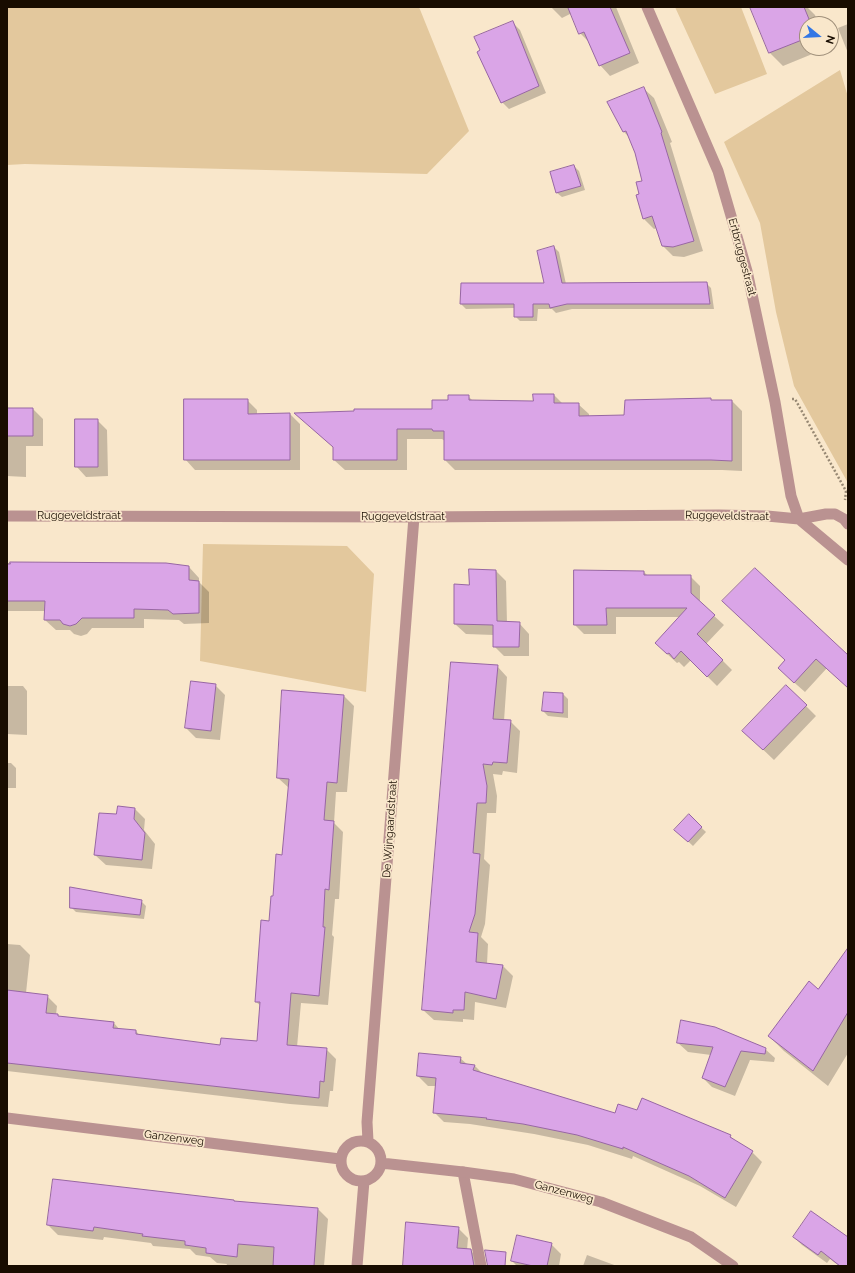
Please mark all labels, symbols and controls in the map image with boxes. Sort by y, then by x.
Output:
north arrow [799,16,839,56]
text: N [822,34,837,46]
street label: Ertbruggestraat [725,217,759,297]
street label: Ruggeveldstraat [37,509,121,523]
street label: Ruggeveldstraat [685,509,769,523]
street label: Ruggeveldstraat [361,510,445,524]
street label: De Wijngaardstraat [380,780,400,878]
street label: Ganzenweg [143,1128,205,1148]
street label: Ganzenweg [533,1178,595,1206]

